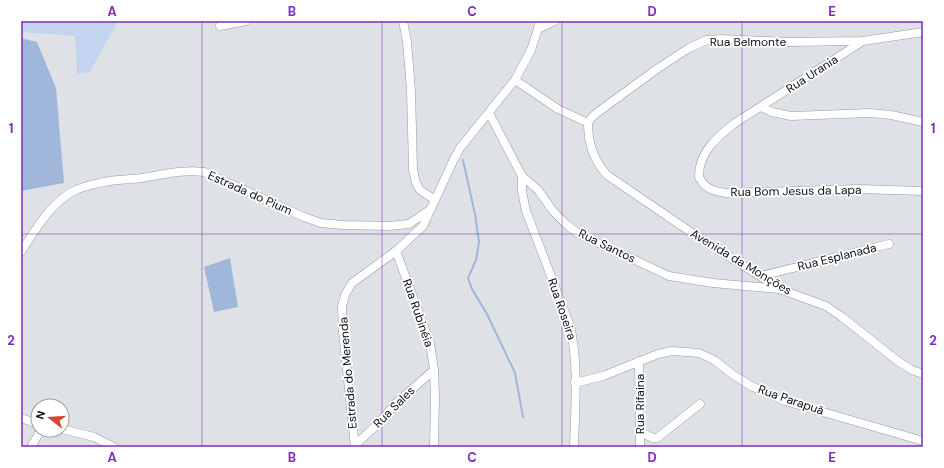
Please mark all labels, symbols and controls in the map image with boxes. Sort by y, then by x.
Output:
text: A [107,3,117,20]
text: B [288,3,296,20]
text: C [467,3,477,20]
text: D [647,3,657,20]
text: E [828,3,836,20]
street label: Rua Belmonte [710,34,786,50]
street label: Rua Urania [783,51,841,97]
text: 1 [9,120,13,137]
text: 1 [931,120,935,137]
street label: Estrada do Pium [205,167,295,219]
street label: Rua Bom Jesus da Lapa [730,182,862,200]
street label: Rua Santos [576,225,638,267]
street label: Avenida da Monções [687,225,795,299]
street label: Rua Esplanada [796,239,878,275]
street label: Rua Roseira [544,276,580,342]
street label: Rua Rubinéia [399,277,437,349]
street label: Estrada do Merenda [335,316,361,430]
text: 2 [7,332,15,349]
text: 2 [929,332,937,349]
street label: Rua Rifaina [632,374,648,434]
street label: Rua Parapuã [756,381,826,419]
street label: Rua Sales [370,383,418,431]
north arrow [30,398,70,438]
text: N [33,409,48,421]
text: A [107,449,117,466]
text: B [288,449,296,466]
text: C [467,449,477,466]
text: D [647,449,657,466]
text: E [828,449,836,466]

